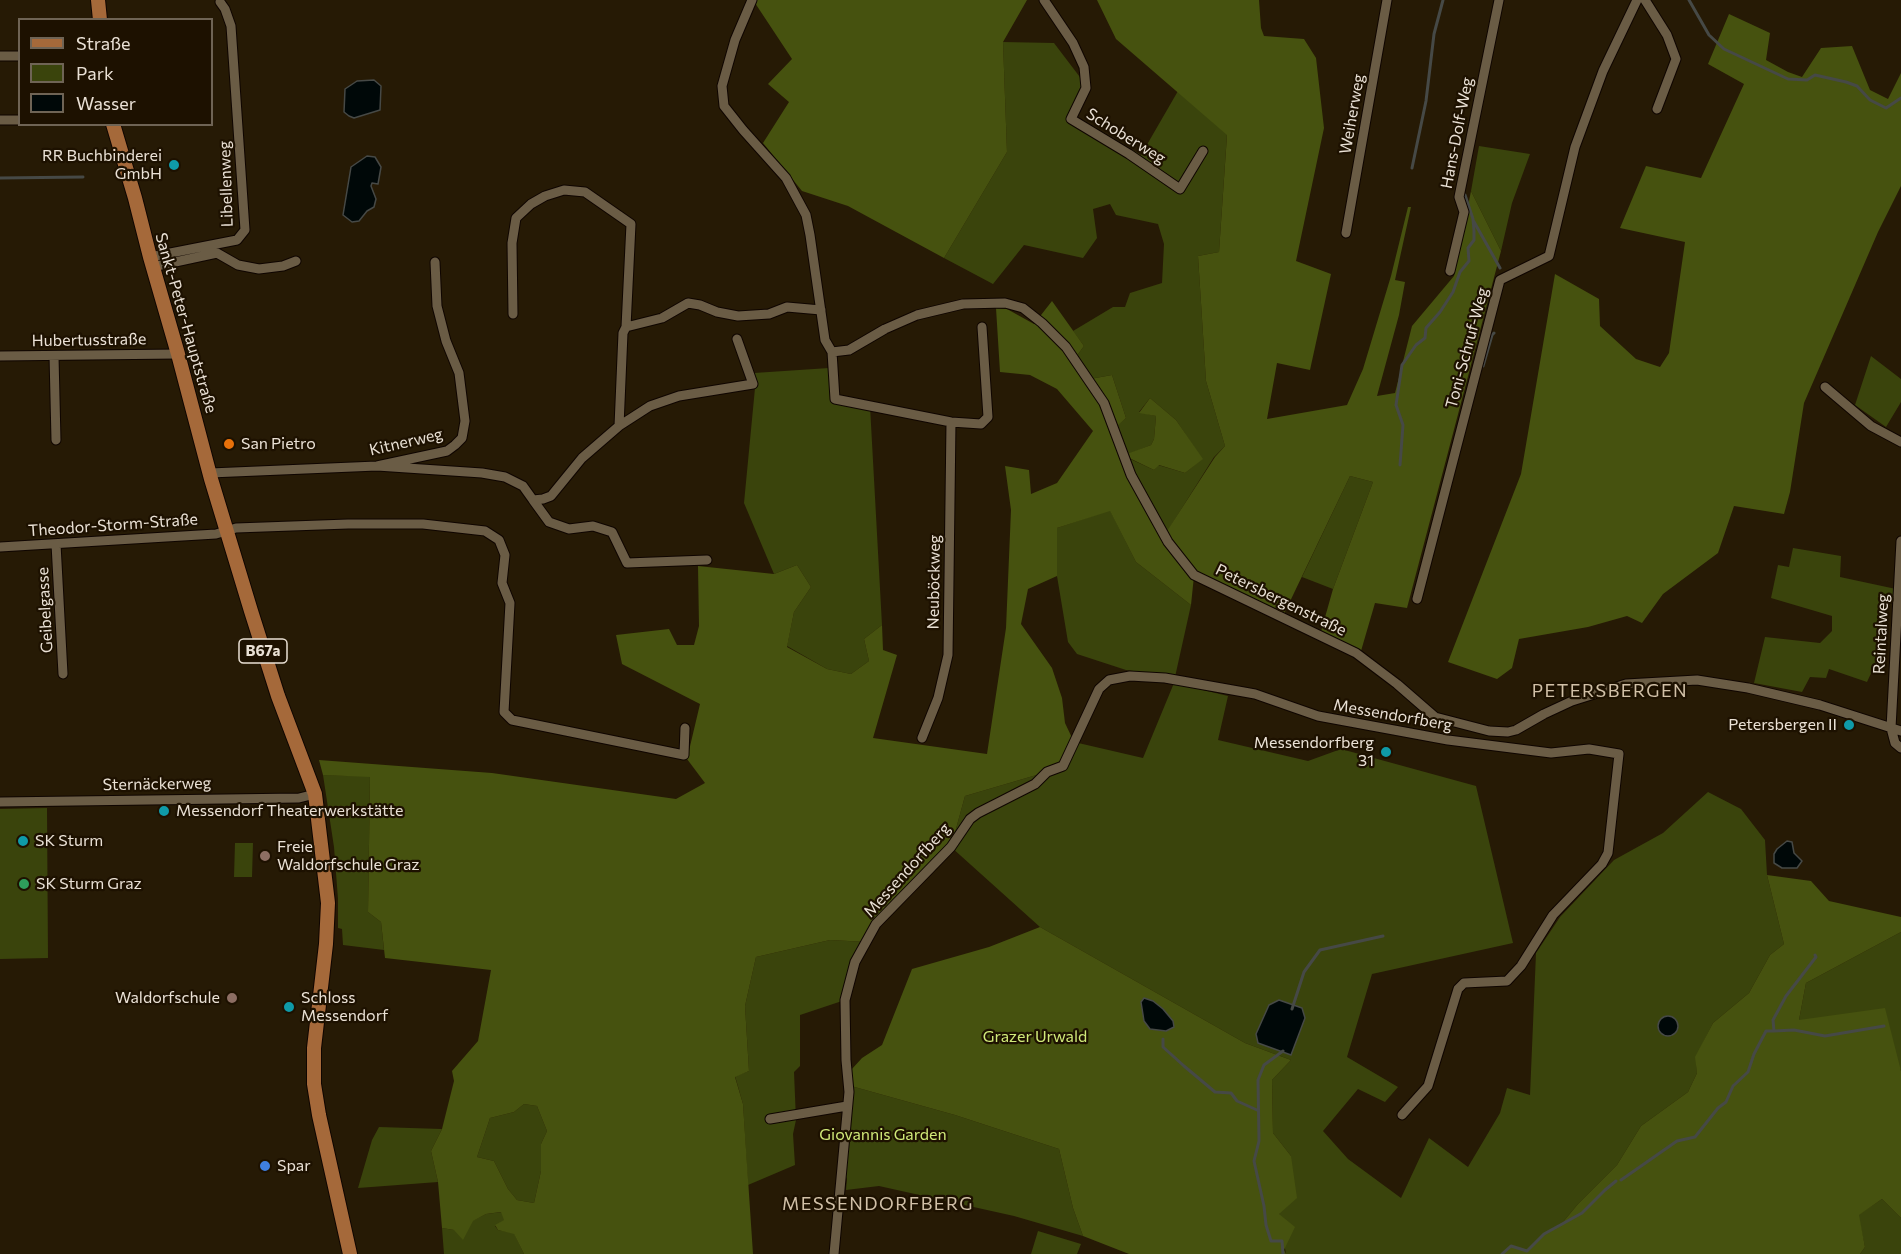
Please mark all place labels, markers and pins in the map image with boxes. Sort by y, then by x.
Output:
place label: RR Buchbinderei GmbH [42,146,162,184]
marker: RR Buchbinderei GmbH [167,158,181,172]
place label: San Pietro [241,434,316,454]
marker: San Pietro [222,437,236,451]
place label: Petersbergen II [1728,715,1837,735]
marker: Petersbergen II [1842,718,1856,732]
place label: Messendorfberg 31 [1254,733,1374,771]
marker: Messendorfberg 31 [1379,745,1393,759]
place label: Messendorf Theaterwerkstätte [176,801,404,821]
marker: Messendorf Theaterwerkstätte [157,804,171,818]
place label: SK Sturm [35,831,103,851]
marker: SK Sturm [16,834,30,848]
place label: Freie Waldorfschule Graz [277,837,419,875]
marker: Freie Waldorfschule Graz [258,849,272,863]
place label: SK Sturm Graz [36,874,142,894]
marker: SK Sturm Graz [17,877,31,891]
place label: Waldorfschule [115,988,220,1008]
place label: Schloss Messendorf [301,988,388,1026]
marker: Waldorfschule [225,991,239,1005]
marker: Schloss Messendorf [282,1000,296,1014]
place label: Spar [277,1156,311,1176]
marker: Spar [258,1159,272,1173]

